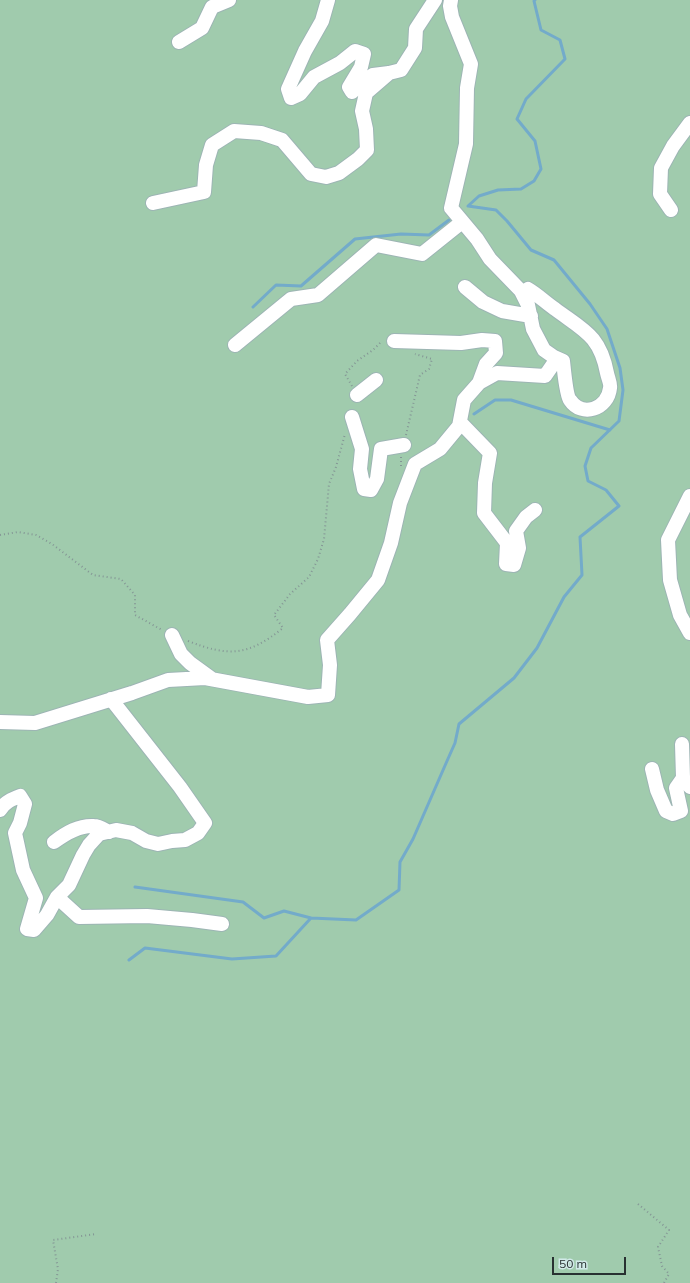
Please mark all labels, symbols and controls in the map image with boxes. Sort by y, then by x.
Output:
scale bar [554,1249,628,1275]
text: 50 m [559,1256,587,1271]

